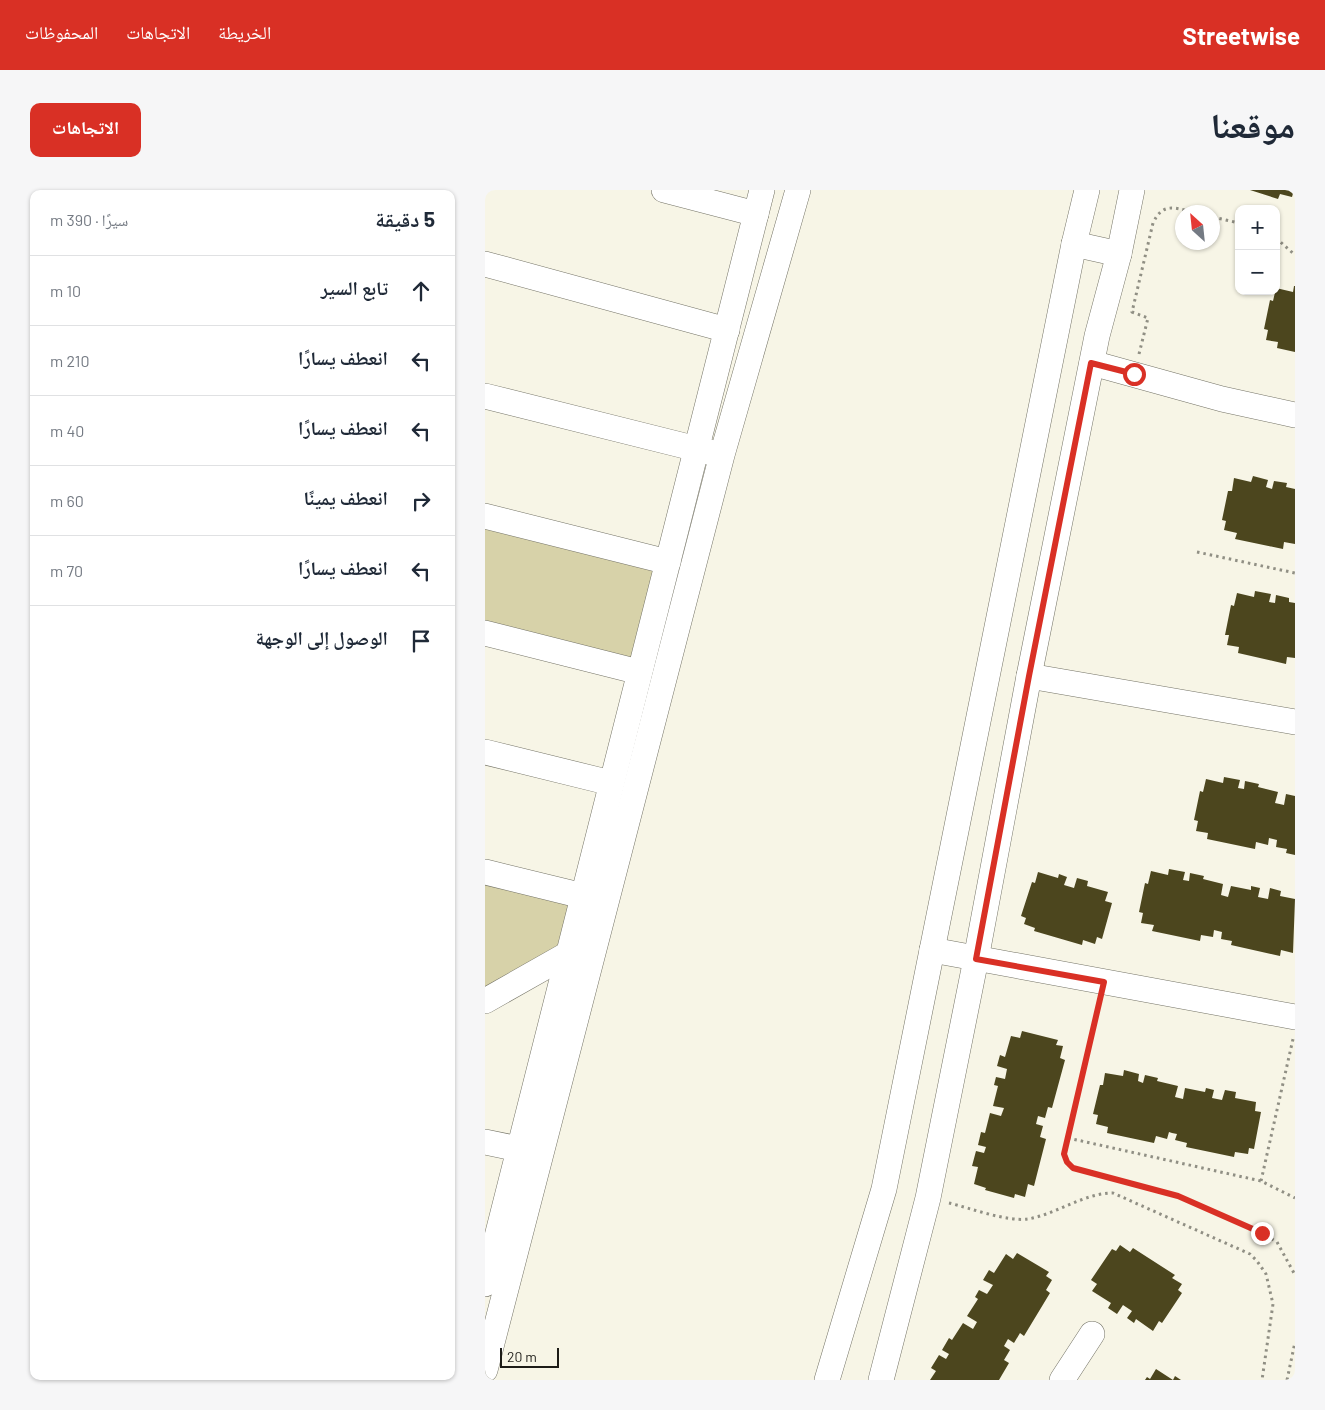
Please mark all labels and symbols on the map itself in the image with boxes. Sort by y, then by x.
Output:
north arrow [1175,205,1220,250]
route start [1123,363,1146,386]
route end [1251,1222,1274,1245]
scale bar [500,1345,559,1368]

